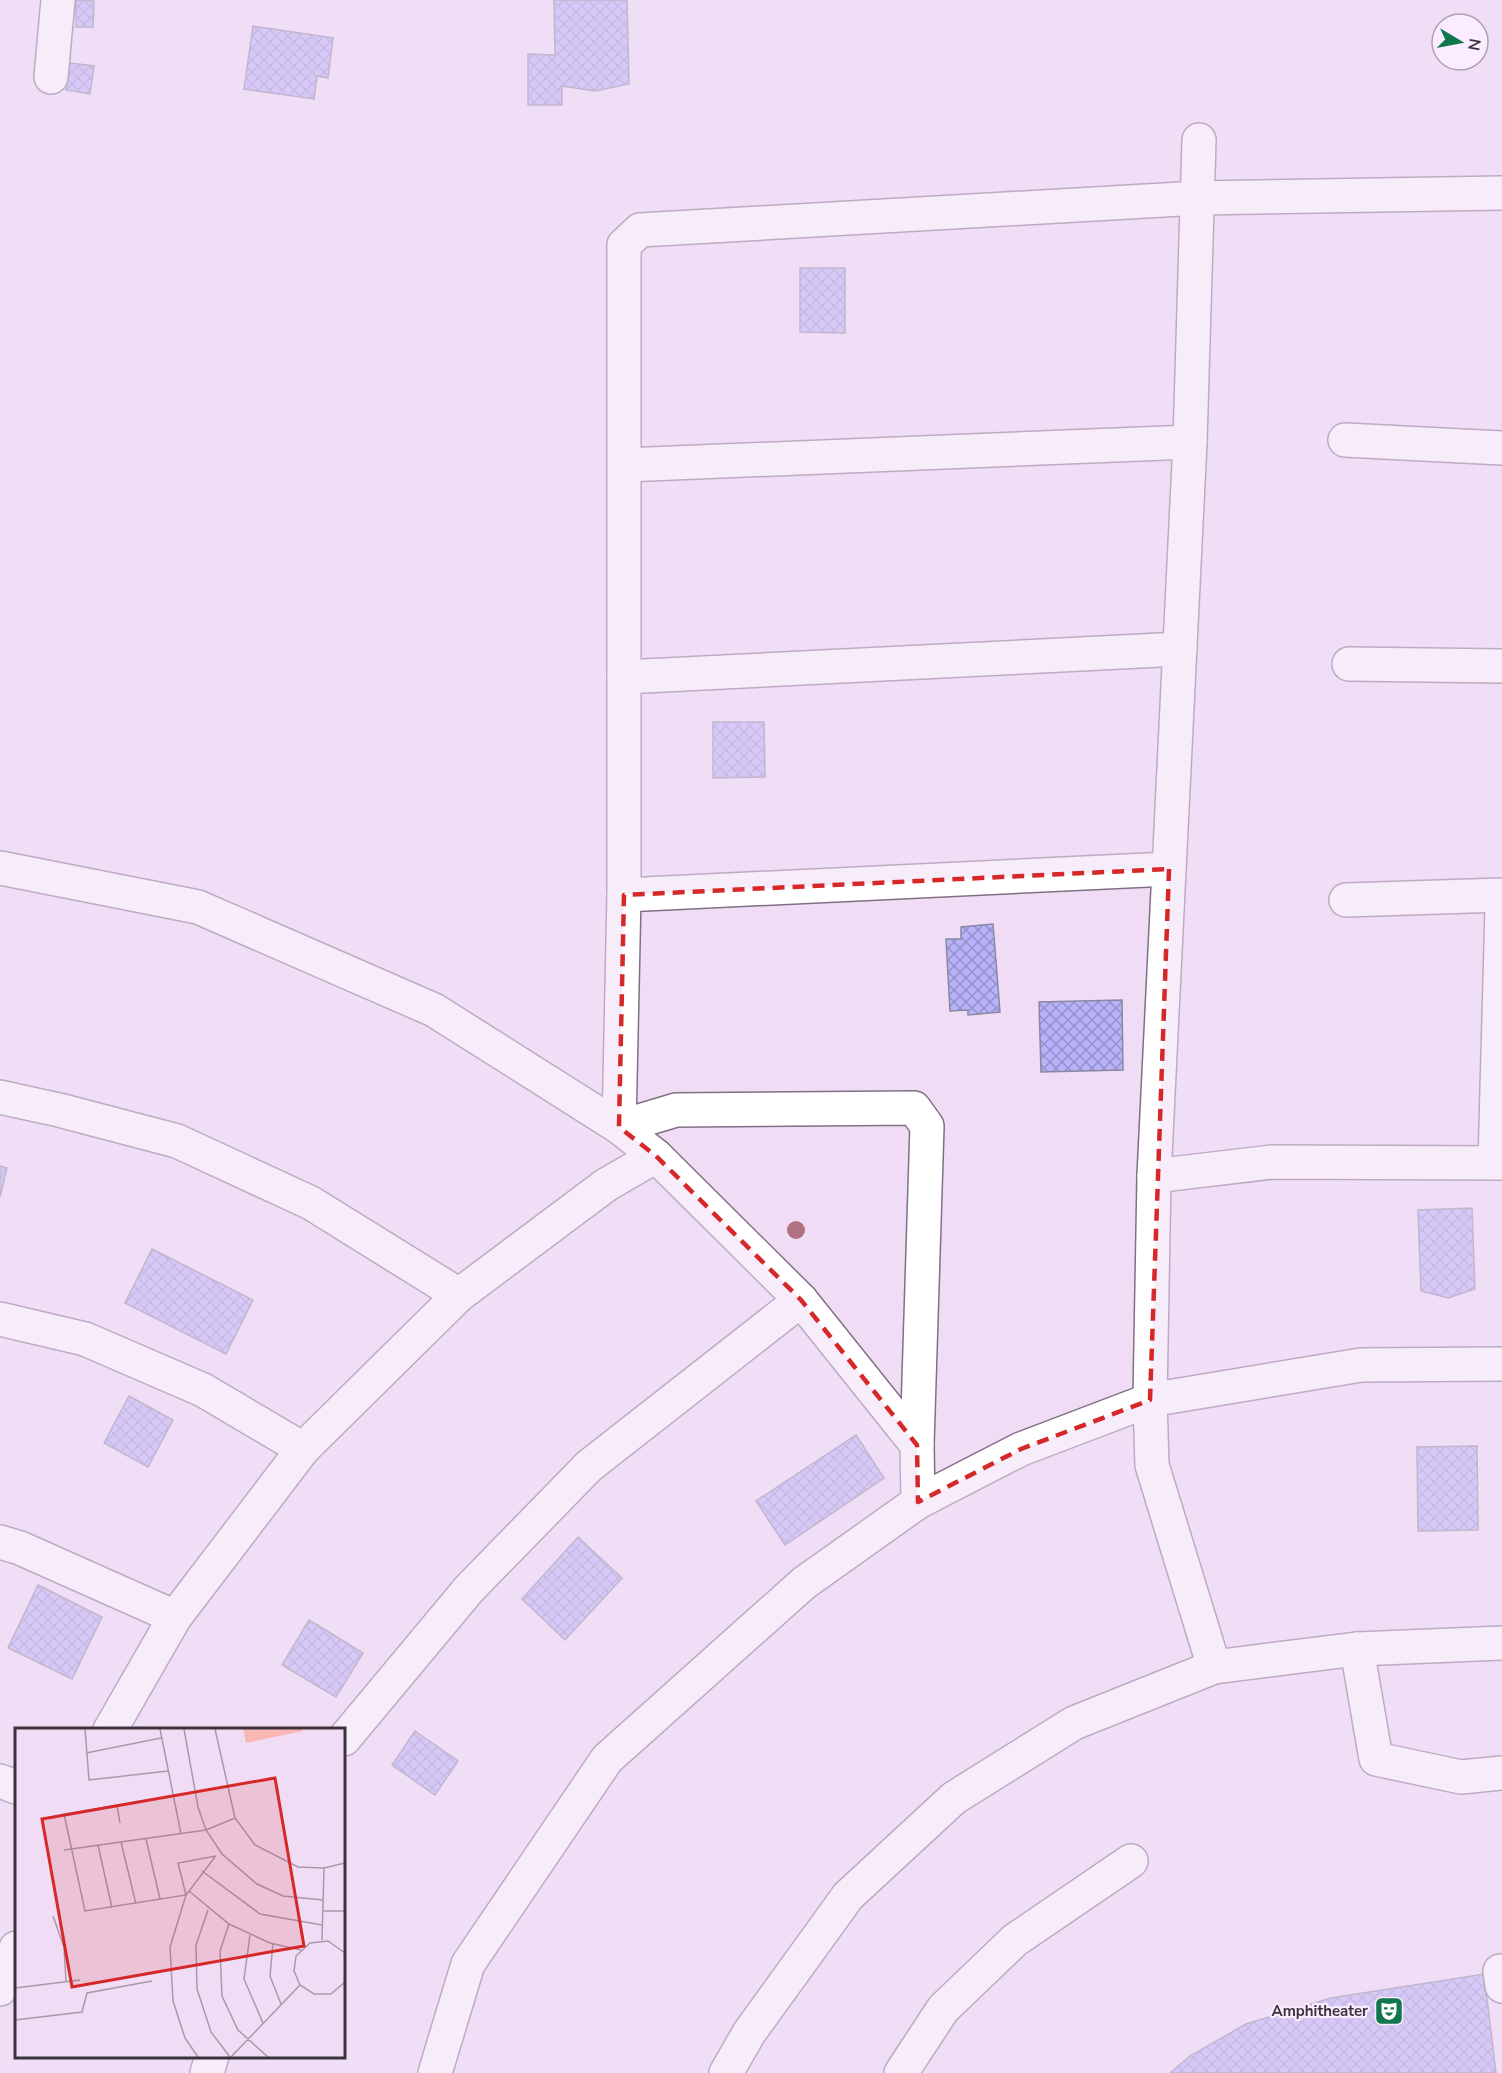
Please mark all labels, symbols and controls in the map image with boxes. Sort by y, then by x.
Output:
north arrow [1430,12,1490,72]
text: N [1462,37,1486,52]
inset map [15,1728,345,2058]
theatre icon: Amphitheater [1373,1995,1405,2027]
place label: Amphitheater [1272,2001,1368,2021]

